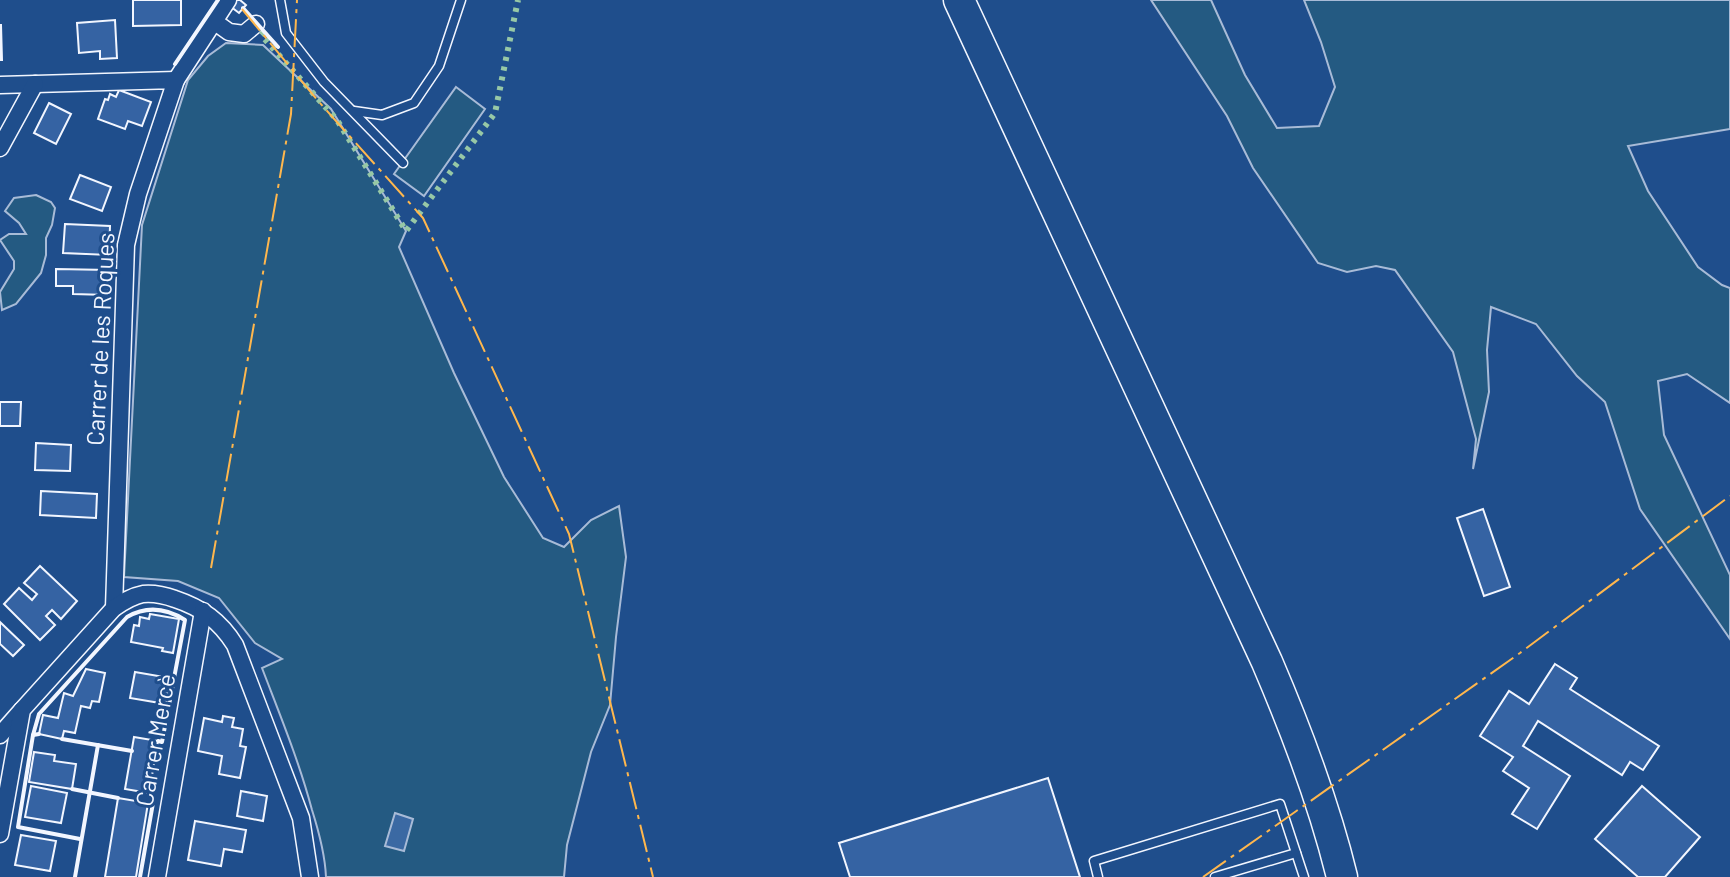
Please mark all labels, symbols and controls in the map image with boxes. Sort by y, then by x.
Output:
street label: Carrer de les Roques [79,232,120,446]
street label: Carrer Mercè [129,671,180,808]

